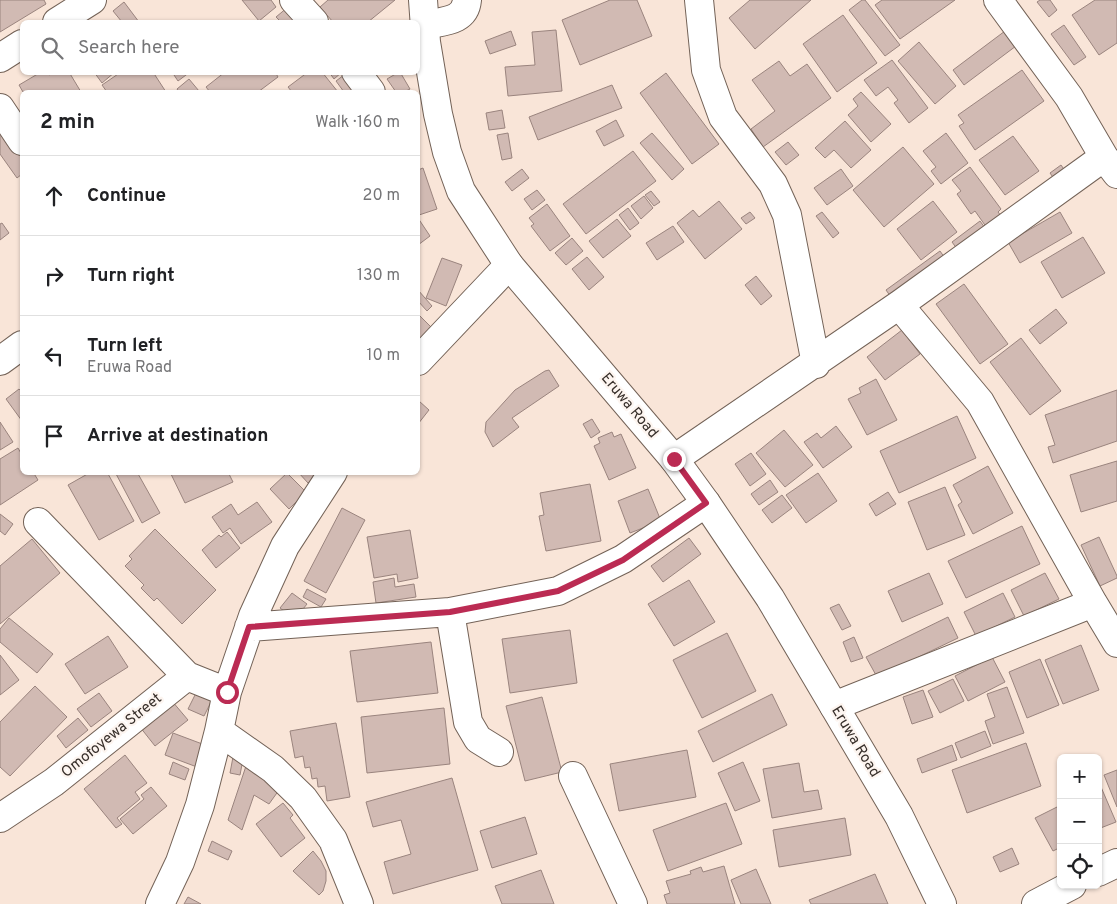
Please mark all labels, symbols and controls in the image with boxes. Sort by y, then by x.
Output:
search box [20,20,420,75]
icon: search [38,34,66,62]
text: Search here [78,36,180,60]
text: 2 min [40,109,95,136]
text: Walk · 160 m [315,113,400,133]
icon: ahead [40,182,68,210]
text: Continue [87,184,166,208]
text: 20 m [363,186,400,206]
icon: right [40,262,68,290]
text: Turn right [87,264,175,288]
text: 130 m [357,266,400,286]
text: Turn left [87,334,163,358]
icon: left [40,342,68,370]
text: 10 m [366,346,400,366]
text: Eruwa Road [87,358,172,378]
street label: Eruwa Road [596,369,662,443]
icon: arrive [40,422,68,450]
text: Arrive at destination [87,424,268,448]
route end [663,448,686,471]
route start [216,681,239,704]
street label: Omofoyewa Street [58,690,166,782]
street label: Eruwa Road [826,703,884,781]
map controls [1057,754,1102,889]
button: + [1057,754,1102,799]
button: − [1057,799,1102,844]
button: locate [1057,844,1102,889]

